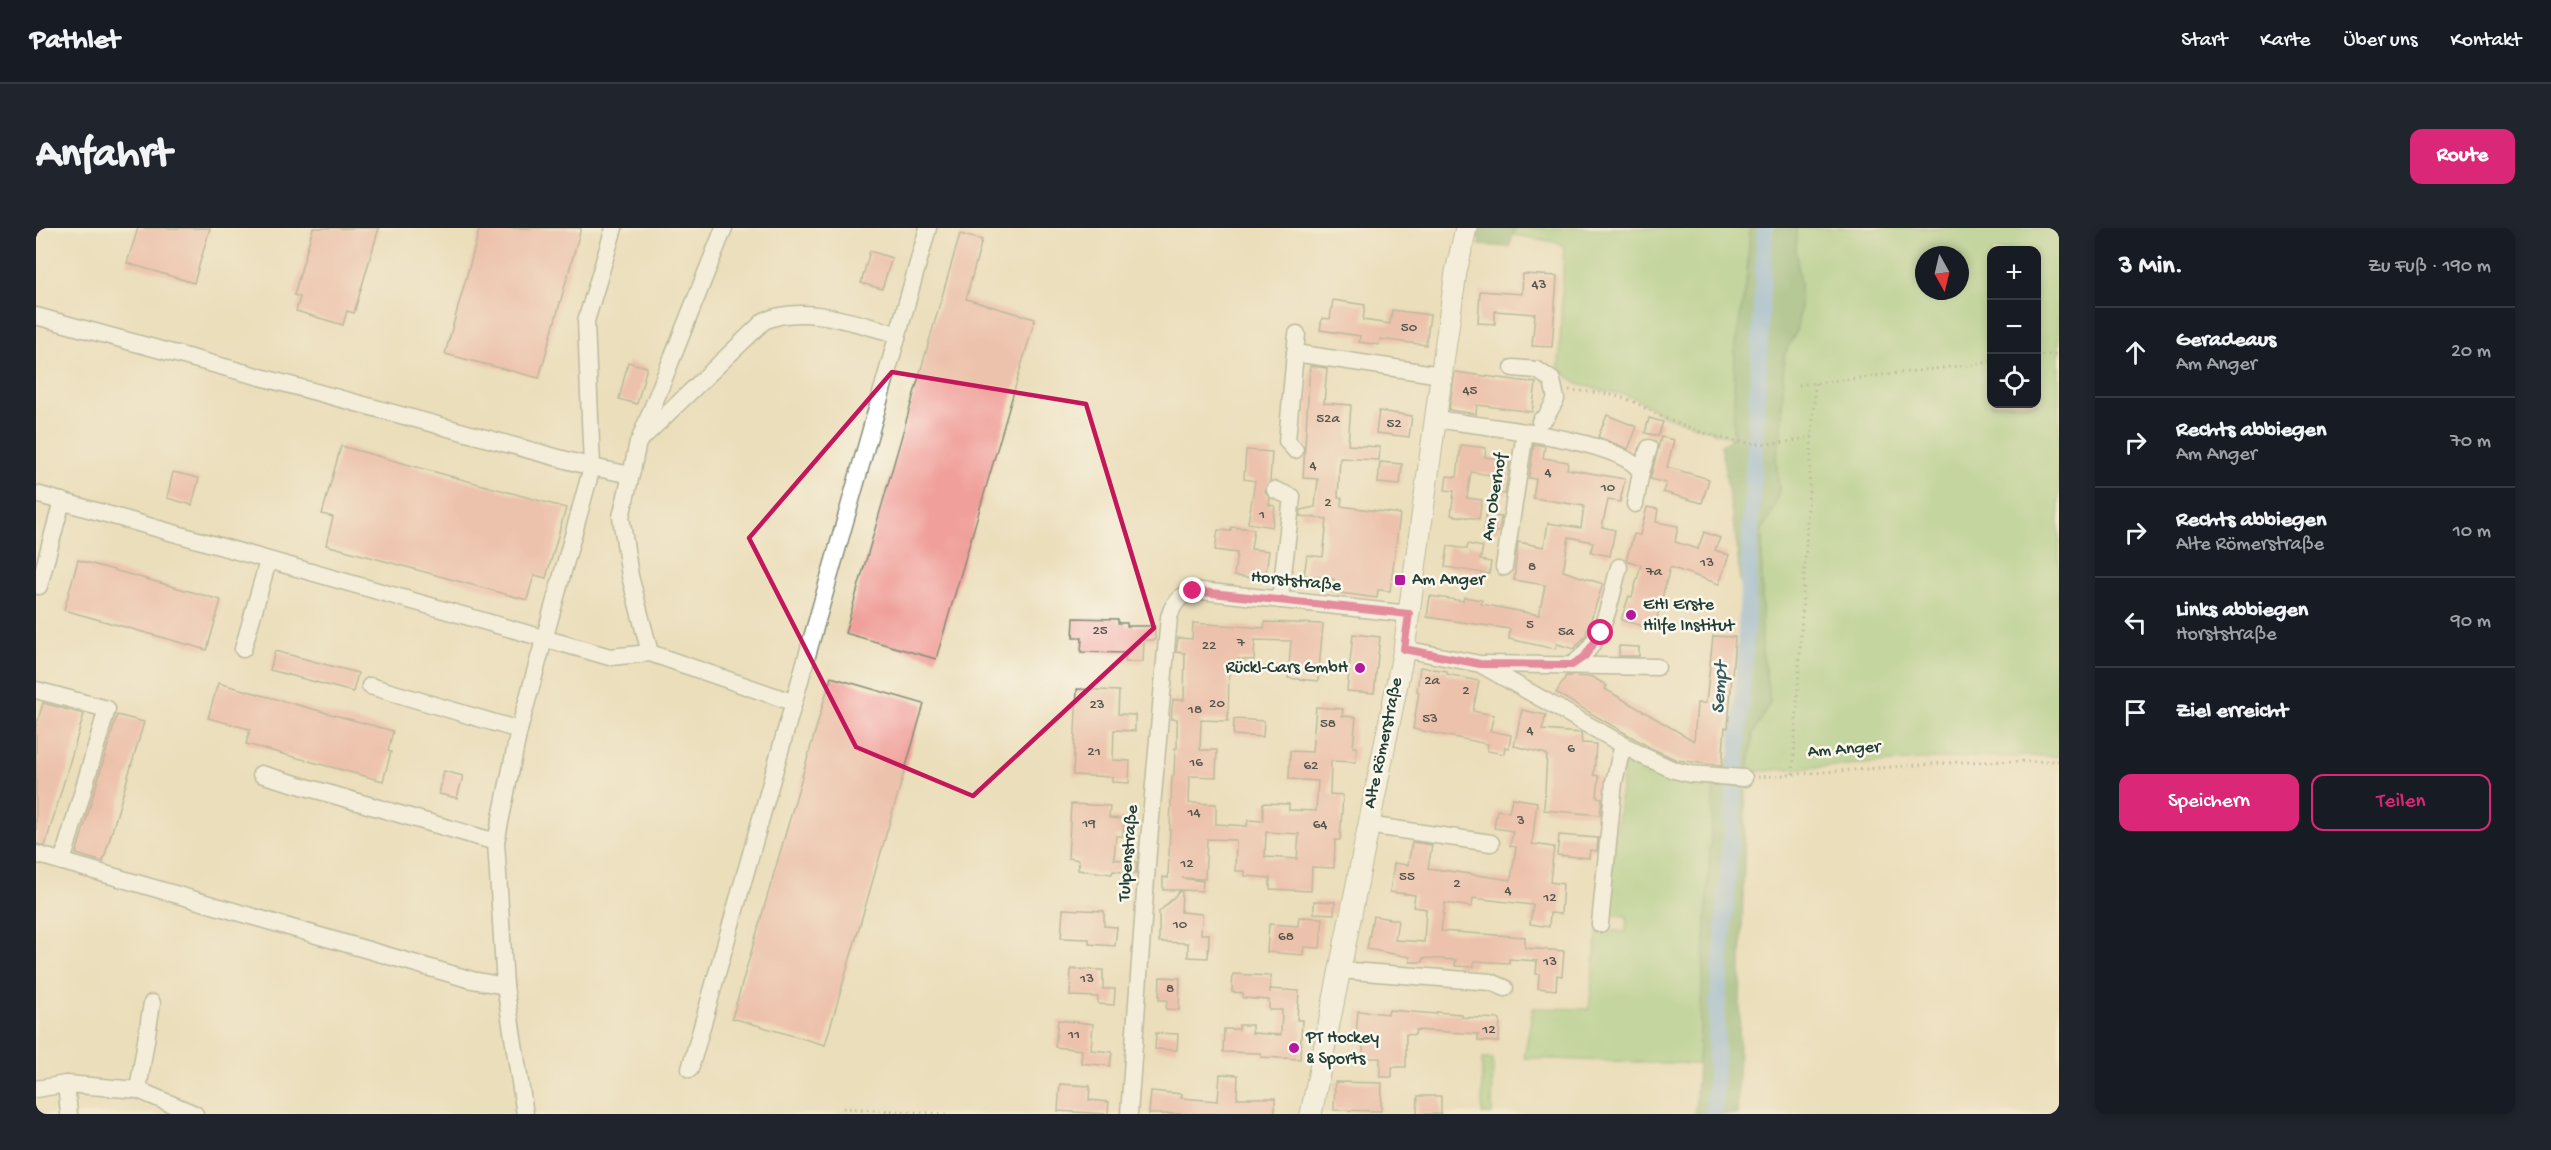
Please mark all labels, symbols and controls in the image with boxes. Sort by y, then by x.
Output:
text: Pathlet [30,25,120,58]
text: Start [2181,29,2227,54]
text: Karte [2260,29,2310,54]
text: Über uns [2343,29,2417,54]
text: Kontakt [2450,29,2521,54]
button: Route [2410,129,2515,184]
text: Anfahrt [36,132,171,181]
north arrow [1915,246,1969,300]
map controls [1987,246,2041,408]
button: + [1987,246,2041,300]
text: 3 Min. [2119,252,2183,283]
text: Zu Fuß · 190 m [2368,256,2491,279]
house number: 43 [1532,276,1547,294]
button: − [1987,300,2041,354]
house number: 50 [1401,319,1418,337]
text: Geradeaus [2176,328,2276,354]
icon: ahead [2119,336,2152,369]
text: 20 m [2451,341,2491,364]
button: locate [1987,354,2041,408]
text: Am Anger [2176,354,2257,377]
house number: 45 [1463,382,1478,400]
house number: 52a [1316,410,1340,428]
house number: 52 [1386,415,1402,433]
text: Rechts abbiegen [2176,418,2326,444]
icon: right [2119,426,2152,459]
text: 70 m [2450,431,2491,454]
text: Am Anger [2176,444,2257,467]
street label: Am Oberhof [1478,450,1513,542]
house number: 4 [1309,457,1317,475]
house number: 4 [1544,464,1552,482]
house number: 10 [1600,479,1616,497]
house number: 2 [1324,494,1332,512]
house number: 1 [1258,506,1265,524]
text: Rechts abbiegen [2176,508,2326,534]
icon: right [2119,516,2152,549]
text: 10 m [2453,521,2491,544]
text: Alte Römerstraße [2176,534,2324,557]
house number: 13 [1699,554,1714,572]
house number: 8 [1528,558,1536,576]
house number: 7a [1645,563,1663,581]
street label: Horststraße [1250,567,1343,597]
place label: Am Anger [1412,570,1486,591]
marker: Am Anger [1393,573,1407,587]
route end [1179,577,1205,603]
place label: EHI Erste Hilfe Institut [1643,595,1736,637]
text: Links abbiegen [2176,598,2308,624]
icon: left [2119,606,2152,639]
marker: EHI Erste Hilfe Institut [1624,608,1638,622]
text: 90 m [2451,611,2491,634]
house number: 5 [1526,616,1534,634]
route start [1587,619,1613,645]
house number: 25 [1092,622,1108,640]
house number: 5a [1558,623,1575,641]
text: Horststraße [2176,624,2277,647]
house number: 7 [1236,634,1246,652]
house number: 22 [1202,637,1216,655]
place label: Rückl-Cars GmbH [1225,658,1349,679]
water label: Sempt [1708,658,1735,715]
marker: Rückl-Cars GmbH [1353,661,1367,675]
house number: 2a [1424,672,1441,690]
street label: Alte Römerstraße [1360,675,1408,810]
house number: 2 [1462,682,1470,700]
house number: 20 [1209,695,1225,713]
house number: 23 [1089,696,1105,714]
icon: arrive [2119,696,2152,729]
text: Ziel erreicht [2176,699,2288,725]
house number: 18 [1187,701,1202,719]
house number: 53 [1422,710,1438,728]
house number: 58 [1320,715,1336,733]
house number: 4 [1526,722,1534,740]
street label: Am Anger [1807,737,1883,763]
house number: 6 [1567,740,1575,758]
house number: 21 [1087,743,1101,761]
house number: 16 [1188,754,1203,772]
house number: 62 [1304,757,1318,775]
button: Speichern [2119,774,2299,831]
button: Teilen [2311,774,2491,831]
street label: Tulpenstraße [1114,803,1144,903]
house number: 14 [1186,804,1201,822]
house number: 3 [1516,812,1525,830]
house number: 19 [1081,815,1096,833]
house number: 64 [1313,816,1327,834]
house number: 12 [1179,855,1194,873]
house number: 55 [1399,868,1415,886]
house number: 2 [1453,875,1461,893]
house number: 4 [1504,882,1512,900]
house number: 12 [1542,889,1557,907]
house number: 10 [1172,916,1188,934]
house number: 68 [1278,928,1294,946]
house number: 13 [1542,953,1557,971]
house number: 13 [1079,970,1094,988]
house number: 8 [1166,980,1174,998]
house number: 12 [1481,1021,1496,1039]
house number: 11 [1067,1026,1080,1044]
place label: PT Hockey & Sports [1305,1028,1379,1070]
marker: PT Hockey & Sports [1287,1041,1301,1055]

